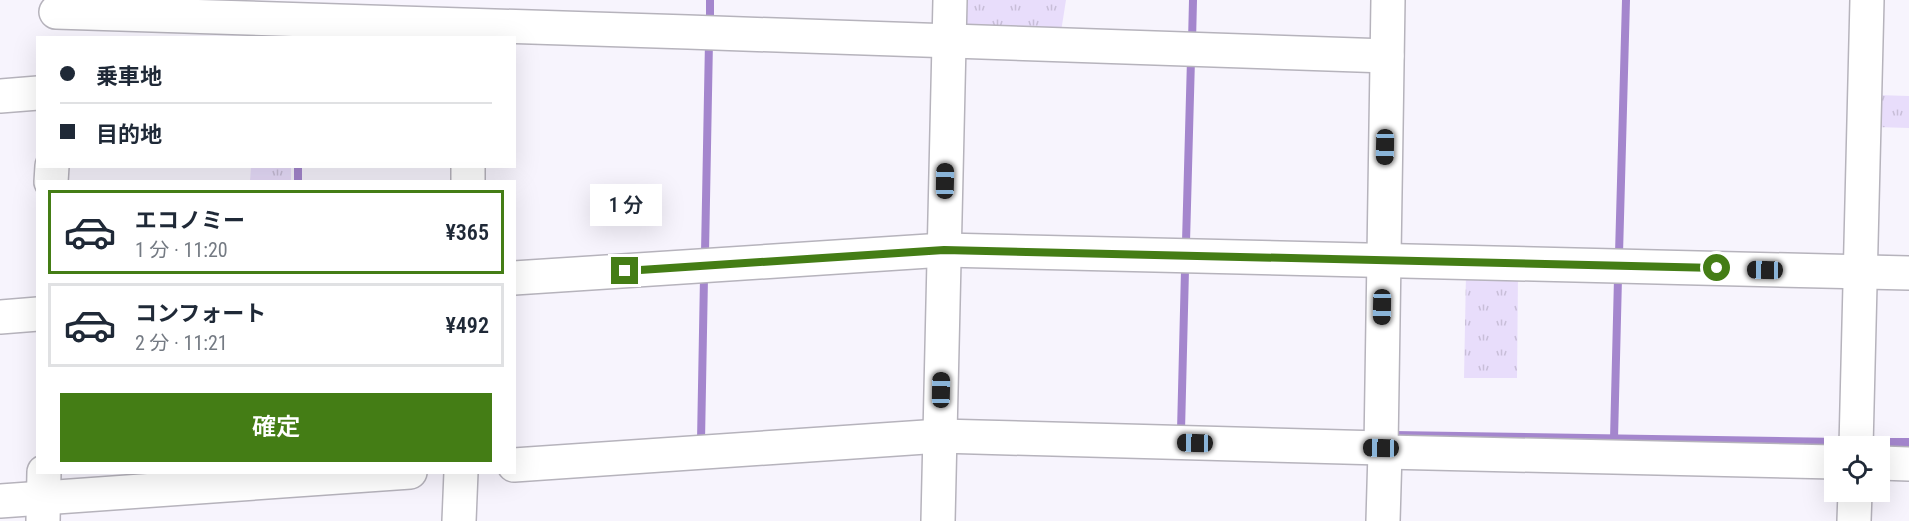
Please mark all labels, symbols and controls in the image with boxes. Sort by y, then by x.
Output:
text: 乗車地 [96,64,162,89]
text: 目的地 [96,122,162,147]
car [1376,129,1394,165]
car [936,163,954,199]
callout: 1 分 [589,184,661,226]
text: 1 分 [609,193,643,217]
icon: car [63,205,117,259]
text: エコノミー [135,208,245,233]
text: ¥365 [445,220,489,245]
text: 1 分 · 11:20 [135,238,228,262]
route start [1703,254,1730,281]
route end [611,257,638,284]
car [1747,261,1783,279]
car [1373,289,1391,325]
icon: car [63,298,117,352]
text: コンフォート [135,301,266,326]
text: ¥492 [445,313,489,338]
text: 2 分 · 11:21 [135,331,228,355]
car [932,372,950,408]
button: 確定 [60,393,492,462]
car [1177,434,1213,452]
map controls [1824,436,1890,502]
button: locate [1824,436,1890,502]
car [1363,439,1399,457]

